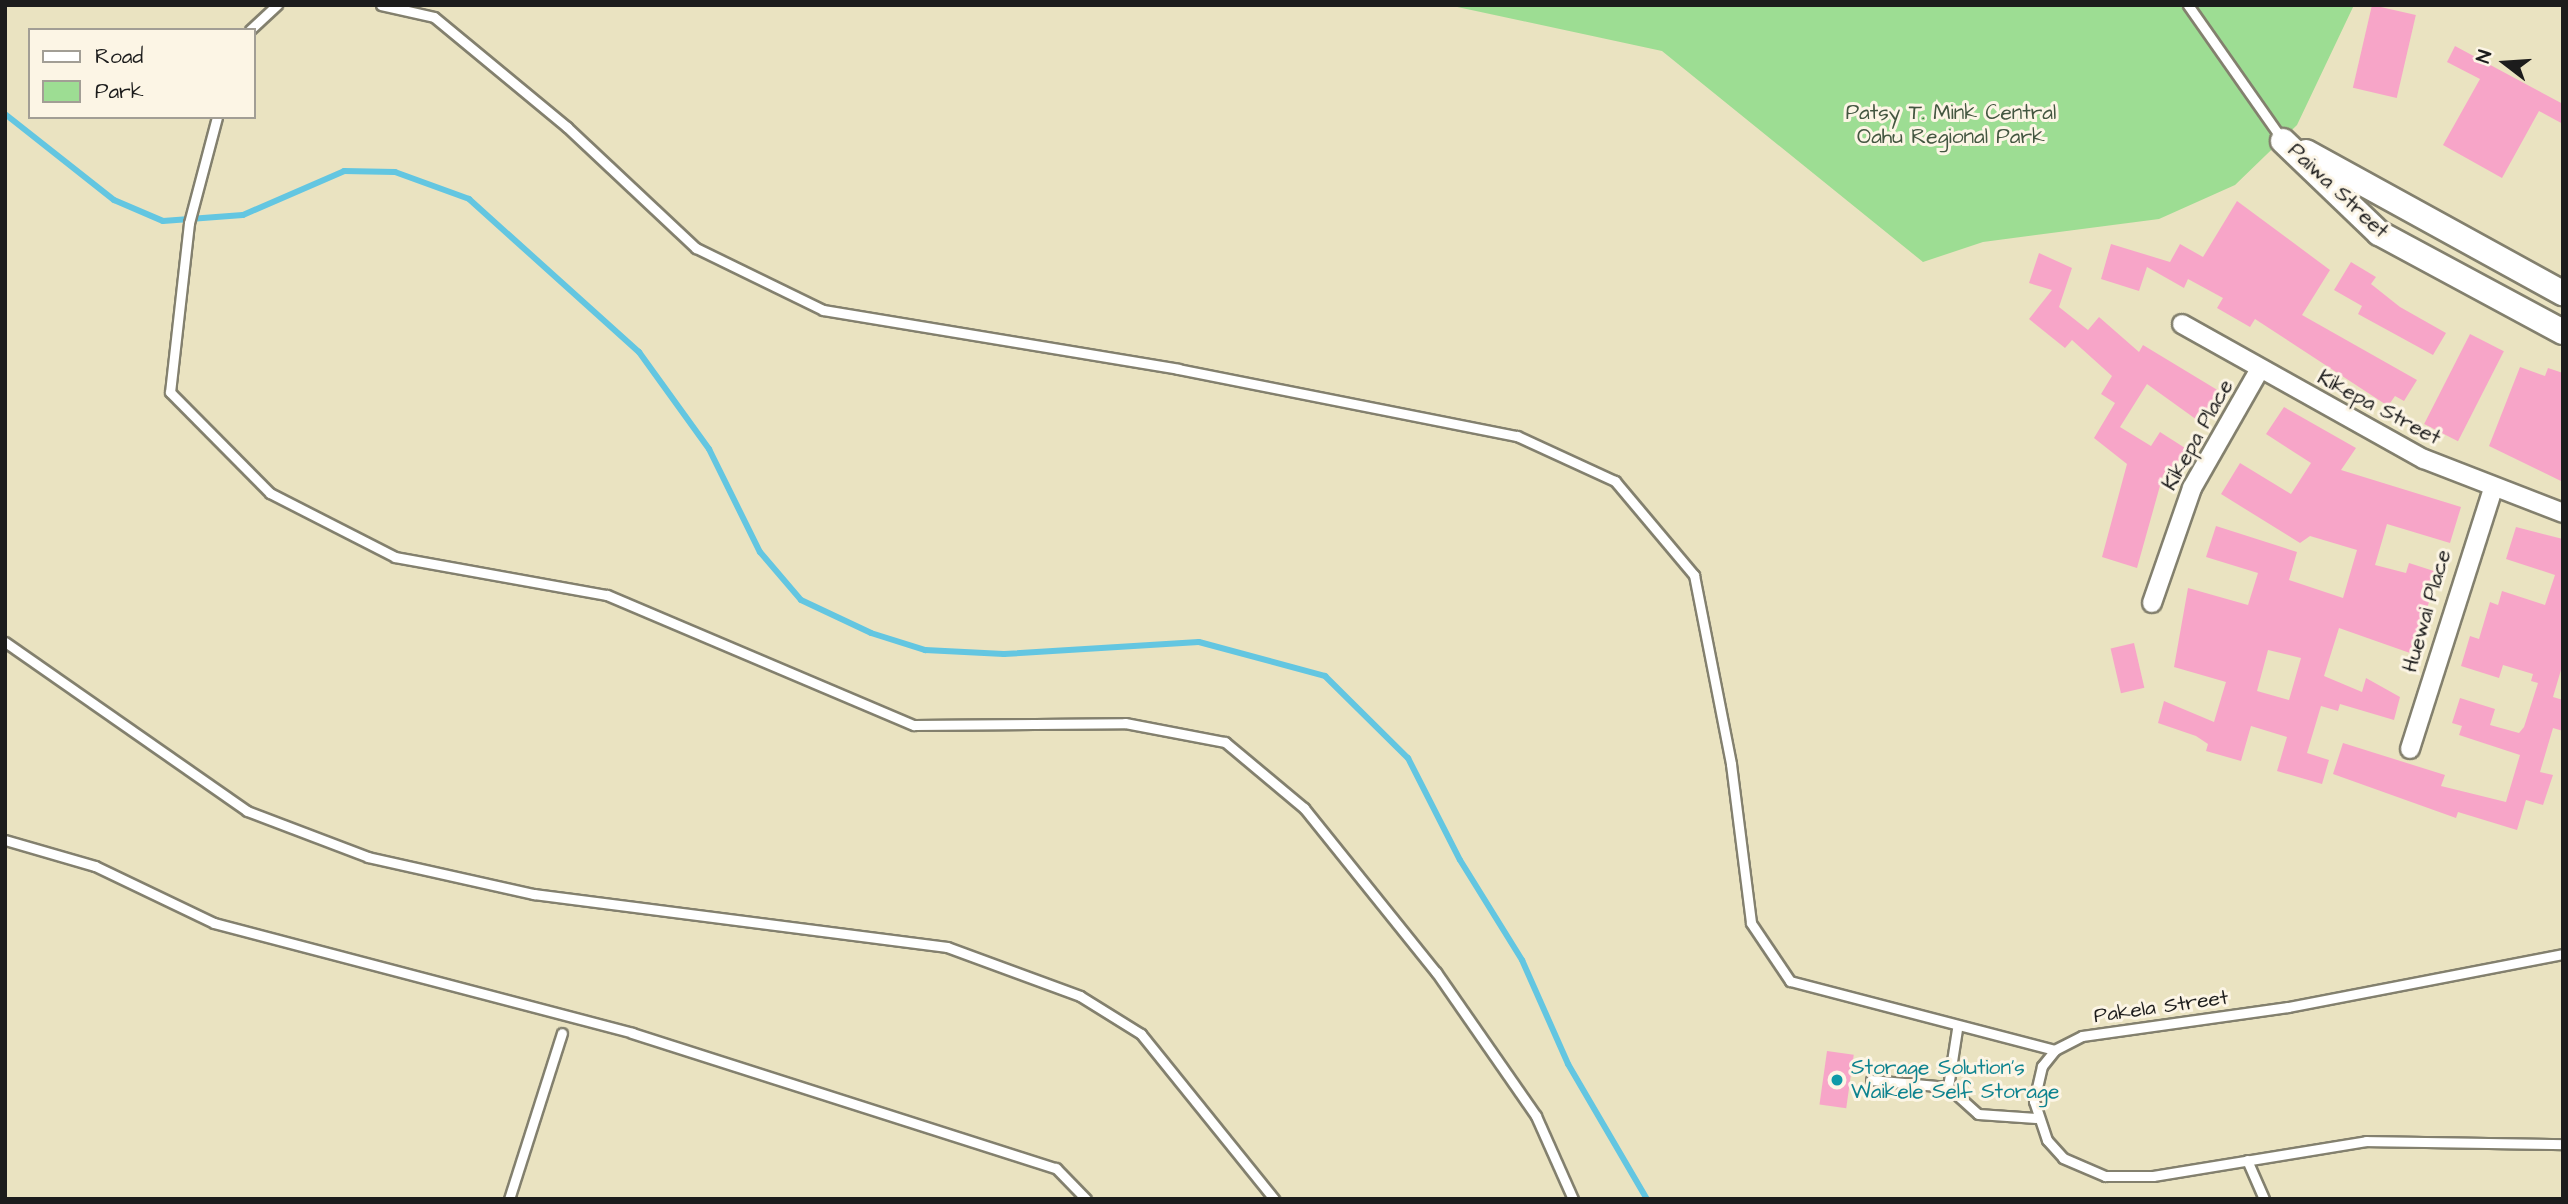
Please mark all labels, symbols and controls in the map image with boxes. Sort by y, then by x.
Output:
legend [28,28,256,119]
north arrow [2470,28,2540,98]
text: Road [95,42,143,71]
text: N [2470,47,2499,66]
text: Park [95,77,144,106]
park label: Patsy T. Mink Central Oahu Regional Park [1846,100,2056,150]
street label: Paiwa Street [2283,138,2393,244]
street label: Kikepa Street [2313,365,2445,451]
street label: Kikepa Place [2157,375,2239,495]
street label: Huewai Place [2398,547,2456,675]
street label: Pakela Street [2092,985,2230,1029]
place label: Storage Solution's Waikele Self Storage [1851,1055,2059,1105]
marker: Storage Solution's Waikele Self Storage [1829,1072,1845,1088]

